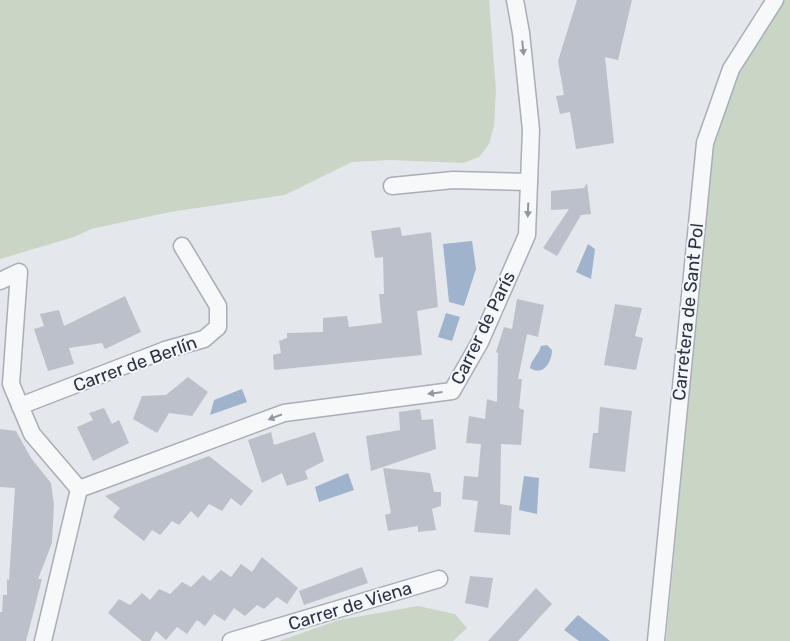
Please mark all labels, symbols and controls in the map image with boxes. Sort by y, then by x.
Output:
one-way arrow [519,40,527,56]
one-way arrow [524,202,532,218]
street label: Carretera de Sant Pol [668,222,708,402]
street label: Carrer de París [446,268,520,388]
street label: Carrer de Berlín [70,331,200,397]
one-way arrow [427,389,443,397]
one-way arrow [267,413,282,421]
street label: Carrer de Viena [286,577,414,635]

